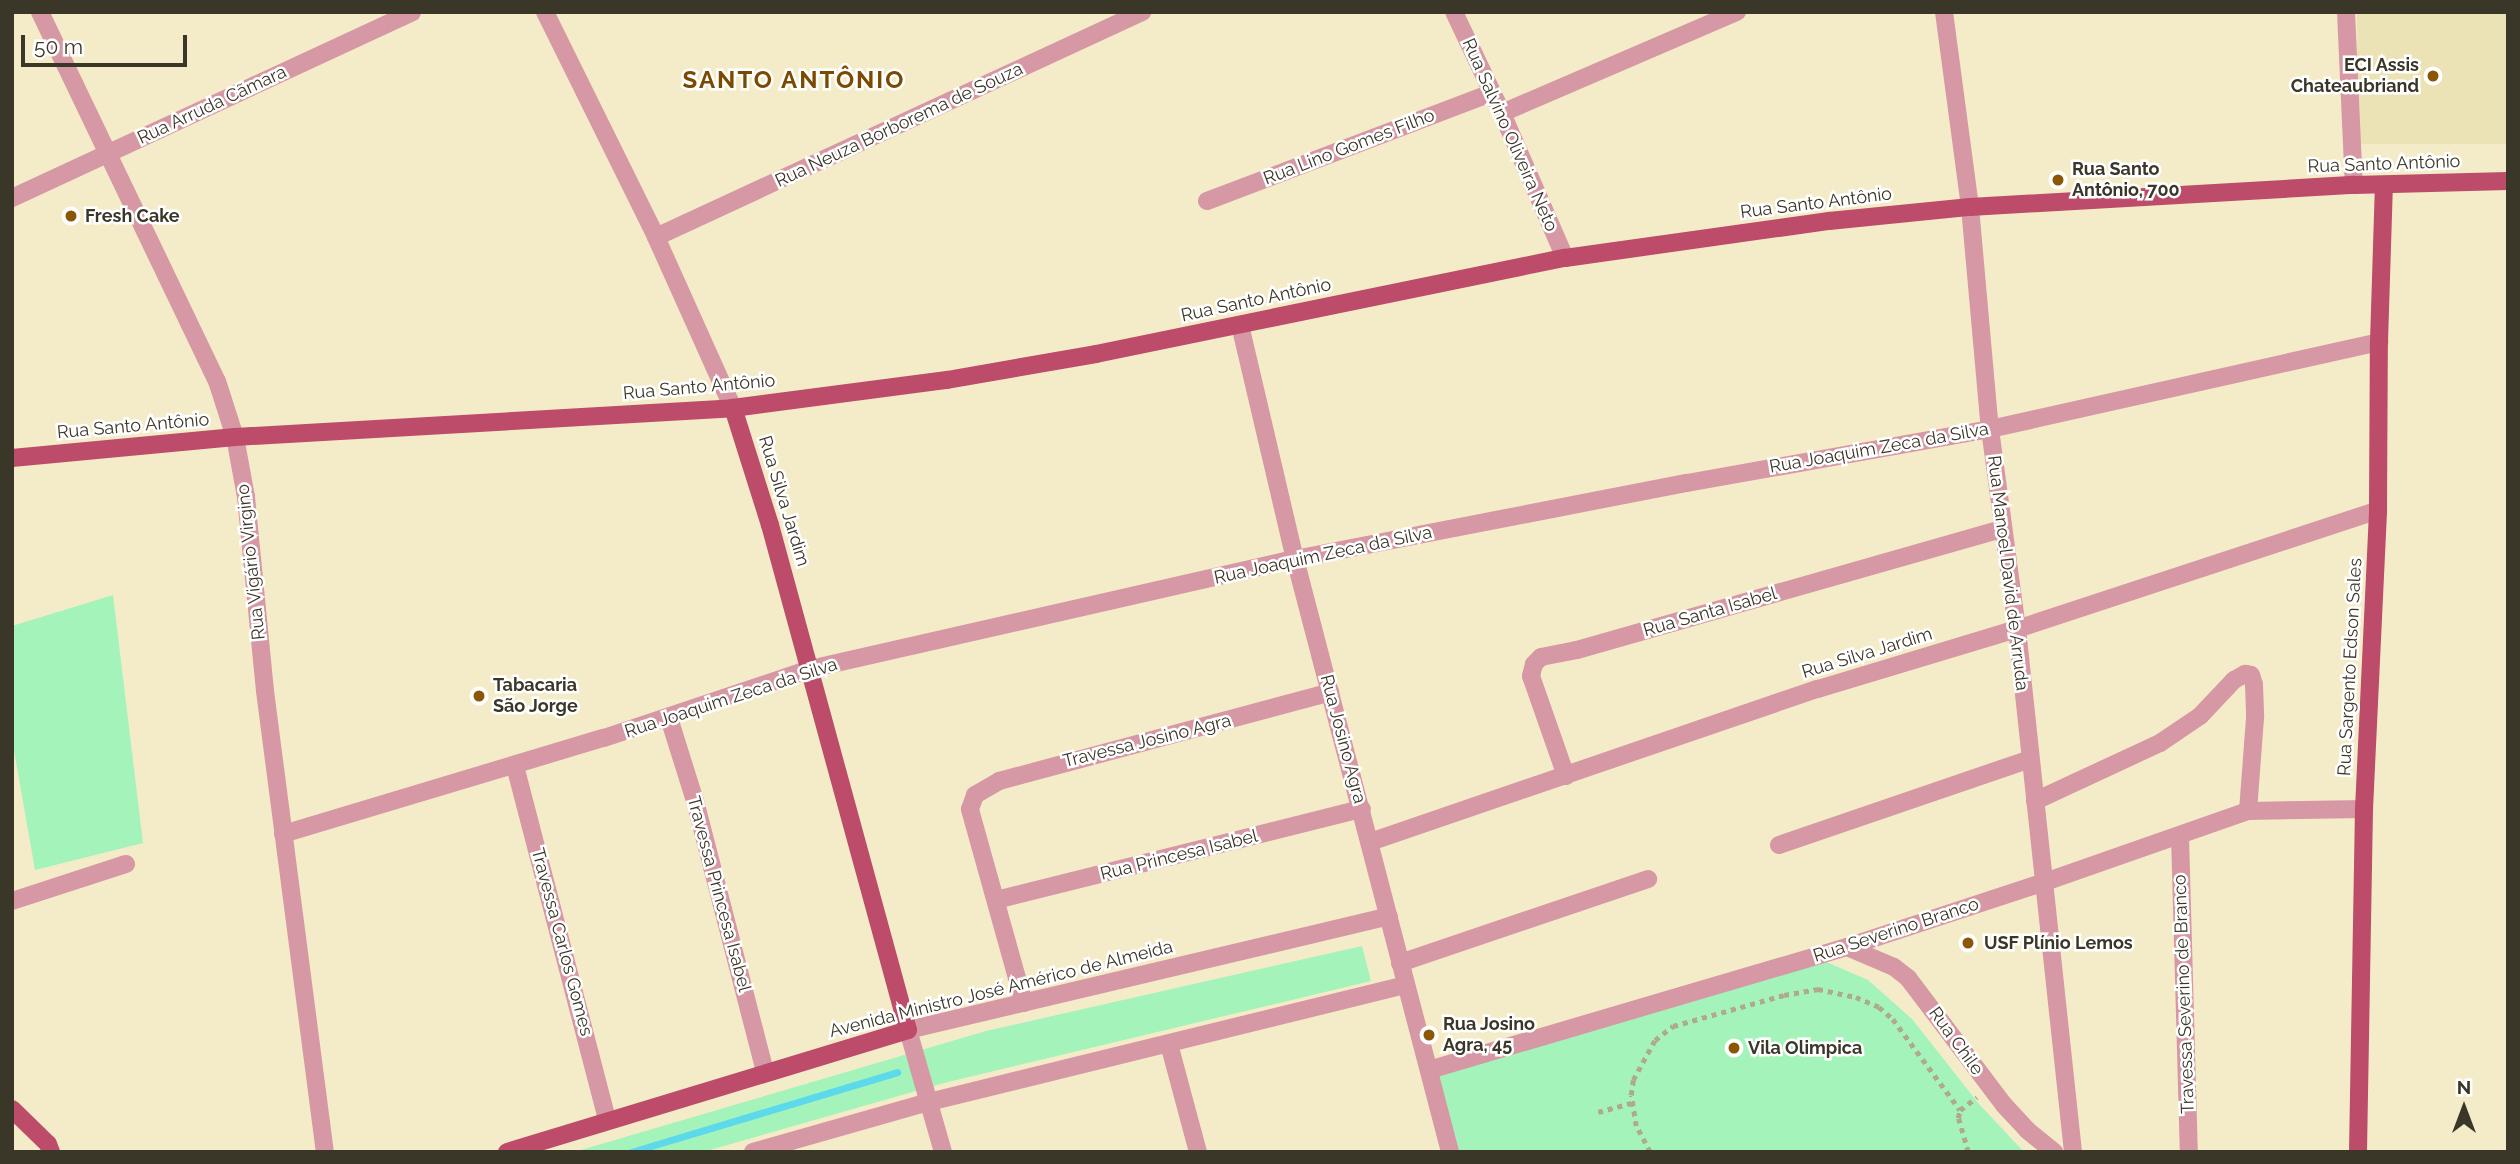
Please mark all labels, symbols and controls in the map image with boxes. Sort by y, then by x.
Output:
scale bar [24,21,191,65]
text: 50 m [34,34,83,59]
street label: Rua Salvino Oliveira Neto [1458,35,1562,235]
place label: ECI Assis Chateaubriand [2291,55,2419,98]
street label: Rua Neuza Borborema de Souza [772,58,1026,192]
street label: Rua Arruda Cãmara [134,61,290,149]
district label: SANTO ANTÔNIO [684,66,904,94]
marker: ECI Assis Chateaubriand [2425,68,2441,84]
street label: Rua Lino Gomes Filho [1260,104,1438,190]
street label: Rua Santo Antônio [2307,151,2461,177]
place label: Rua Santo Antônio, 700 [2072,159,2179,202]
marker: Rua Santo Antônio, 700 [2050,172,2066,188]
street label: Rua Santo Antônio [1739,183,1893,223]
place label: Fresh Cake [85,205,180,227]
marker: Fresh Cake [63,208,79,224]
street label: Rua Santo Antônio [1179,273,1333,327]
street label: Rua Santo Antônio [622,370,776,404]
street label: Rua Santo Antônio [56,409,210,443]
street label: Rua Joaquim Zeca da Silva [1767,418,1991,478]
street label: Rua Silva Jardim [754,433,814,569]
street label: Rua Manoel David de Arruda [1983,454,2033,692]
street label: Rua Vigário Virgino [232,482,270,642]
street label: Rua Joaquim Zeca da Silva [1212,521,1434,589]
street label: Rua Sargento Edson Sales [2334,558,2366,776]
street label: Rua Santa Isabel [1641,583,1779,641]
street label: Rua Silva Jardim [1799,623,1935,683]
street label: Rua Joaquim Zeca da Silva [622,653,840,743]
street label: Rua Josino Agra [1315,672,1371,806]
place label: Tabacaria São Jorge [493,675,578,718]
marker: Tabacaria São Jorge [471,688,487,704]
street label: Travessa Josino Agra [1060,710,1234,772]
street label: Travessa Princesa Isabel [682,794,756,994]
street label: Rua Princesa Isabel [1098,825,1260,885]
street label: Travessa Carlos Gomes [527,846,597,1038]
street label: Travessa Severino de Branco [2169,874,2199,1114]
street label: Rua Severino Branco [1810,893,1982,967]
place label: USF Plínio Lemos [1984,932,2133,954]
marker: USF Plínio Lemos [1958,933,1978,953]
street label: Avenida Ministro José Américo de Almeida [826,936,1176,1042]
street label: Rua Chile [1924,1003,1988,1079]
place label: Rua Josino Agra, 45 [1443,1014,1535,1056]
marker: Rua Josino Agra, 45 [1421,1027,1437,1043]
place label: Vila Olimpica [1748,1037,1862,1059]
marker: Vila Olimpica [1726,1040,1742,1056]
north arrow [2429,1073,2499,1143]
text: N [2457,1076,2471,1098]

